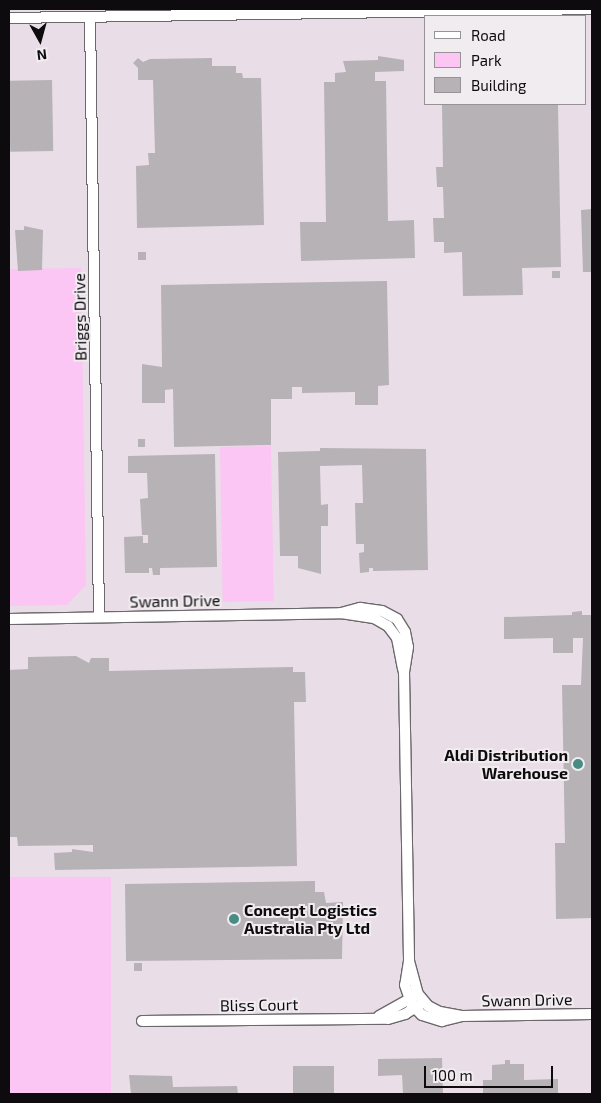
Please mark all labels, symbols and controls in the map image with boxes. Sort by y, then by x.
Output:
north arrow [15,15,65,65]
legend [424,15,586,105]
text: Road [471,26,506,44]
text: N [36,46,48,64]
text: Park [471,51,502,69]
text: Building [471,76,526,94]
street label: Briggs Drive [70,273,90,361]
street label: Swann Drive [129,591,221,611]
place label: Aldi Distribution Warehouse [444,745,568,783]
marker: Aldi Distribution Warehouse [572,758,584,770]
place label: Concept Logistics Australia Pty Ltd [244,900,377,938]
marker: Concept Logistics Australia Pty Ltd [228,913,240,925]
street label: Swann Drive [481,990,573,1010]
street label: Bliss Court [220,995,298,1015]
scale bar [426,1056,555,1088]
text: 100 m [432,1066,473,1084]

